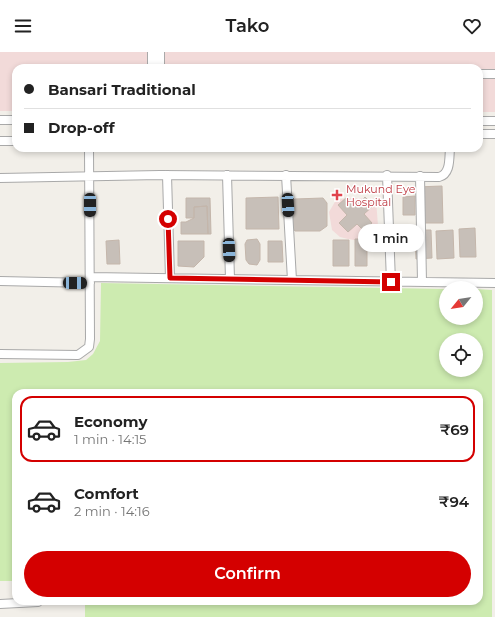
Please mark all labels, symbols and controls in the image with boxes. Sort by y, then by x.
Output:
icon: menu [12,15,34,37]
text: Tako [226,15,269,37]
icon: heart [461,15,483,37]
text: Bansari Traditional [48,80,196,99]
text: Drop-off [48,118,115,137]
place label: Mukund Eye Hospital [346,182,416,209]
marker: Mukund Eye Hospital [331,189,343,201]
car [84,193,96,217]
car [281,193,295,217]
route start [159,210,177,228]
callout: 1 min [358,224,424,252]
text: 1 min [374,230,408,246]
car [223,238,235,262]
route end [382,273,400,291]
car [63,277,87,289]
north arrow [439,281,483,325]
map controls [439,281,483,377]
button: locate [439,333,483,377]
icon: car [26,411,62,447]
text: Economy [74,412,147,431]
text: ₹69 [440,420,469,439]
text: 1 min · 14:15 [74,431,146,447]
icon: car [26,483,62,519]
text: Comfort [74,484,139,503]
text: ₹94 [439,492,469,511]
text: 2 min · 14:16 [74,503,150,519]
button: Confirm [24,551,471,597]

